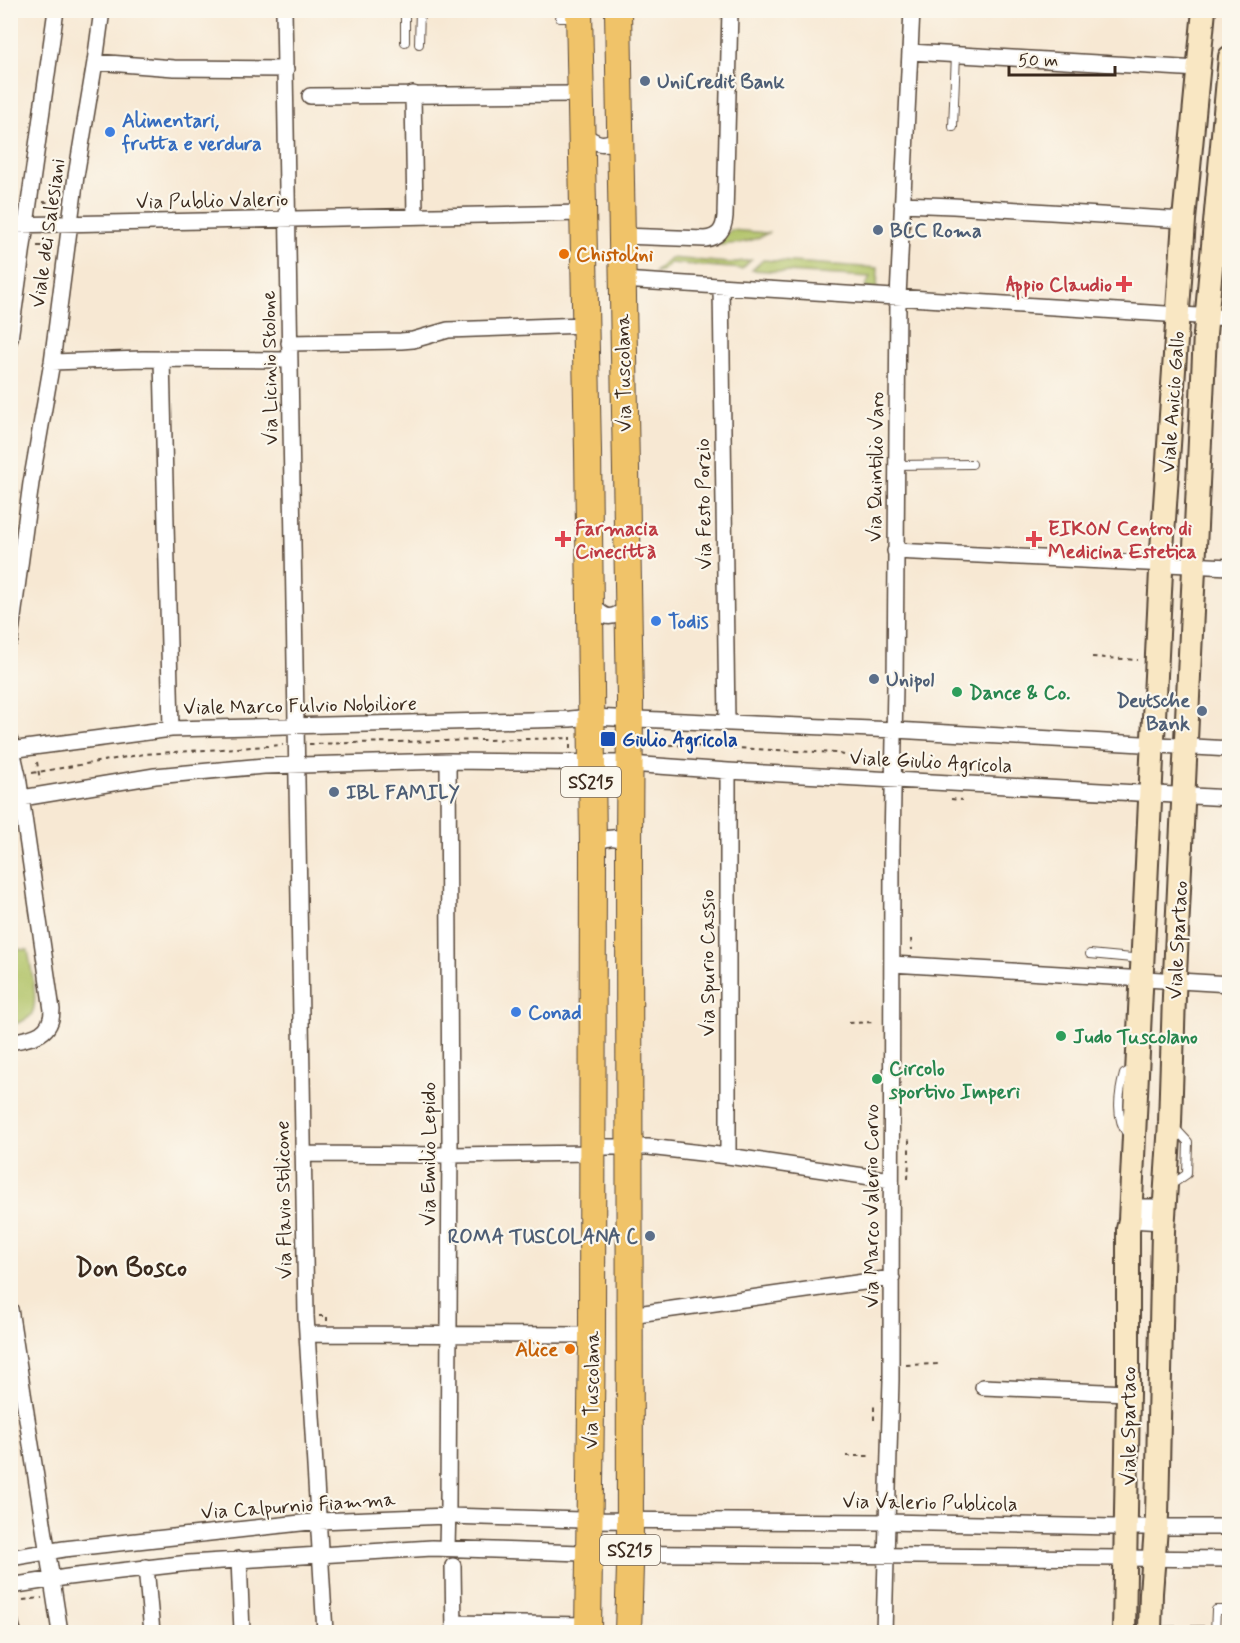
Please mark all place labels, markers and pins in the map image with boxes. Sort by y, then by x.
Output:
place label: UniCredit Bank [657,69,785,96]
marker: UniCredit Bank [638,74,652,88]
place label: Alimentari, frutta e verdura [121,108,262,158]
marker: Alimentari, frutta e verdura [103,125,117,139]
place label: BCC Roma [890,218,982,245]
marker: BCC Roma [871,223,885,237]
place label: Chistolini [576,242,654,269]
marker: Chistolini [557,247,571,261]
place label: Appio Claudio [1006,272,1112,300]
marker: Appio Claudio [1117,277,1131,291]
place label: Farmacia Cinecittà [575,516,659,566]
place label: EIKON Centro di Medicina Estetica [1048,516,1197,566]
marker: EIKON Centro di Medicina Estetica [1025,530,1043,548]
marker: Farmacia Cinecittà [556,532,570,546]
place label: Todis [668,609,709,636]
marker: Todis [649,614,663,628]
place label: Unipol [886,667,934,694]
marker: Unipol [867,672,881,686]
place label: Dance & Co. [969,680,1070,707]
marker: Dance & Co. [950,685,964,699]
place label: Deutsche Bank [1116,688,1190,738]
marker: Deutsche Bank [1195,704,1209,718]
place label: Giulio Agricola [622,727,738,754]
marker: Giulio Agricola [599,730,617,748]
place label: IBL FAMILY [346,780,460,807]
marker: IBL FAMILY [327,785,341,799]
place label: Conad [528,1000,582,1027]
marker: Conad [509,1005,523,1019]
place label: Judo Tuscolano [1073,1024,1198,1051]
marker: Judo Tuscolano [1054,1029,1068,1043]
place label: Circolo sportivo Imperi [888,1056,1021,1106]
marker: Circolo sportivo Imperi [870,1072,884,1086]
place label: ROMA TUSCOLANA C [448,1224,638,1251]
marker: ROMA TUSCOLANA C [643,1229,657,1243]
place label: Alice [515,1337,558,1364]
marker: Alice [563,1342,577,1356]

